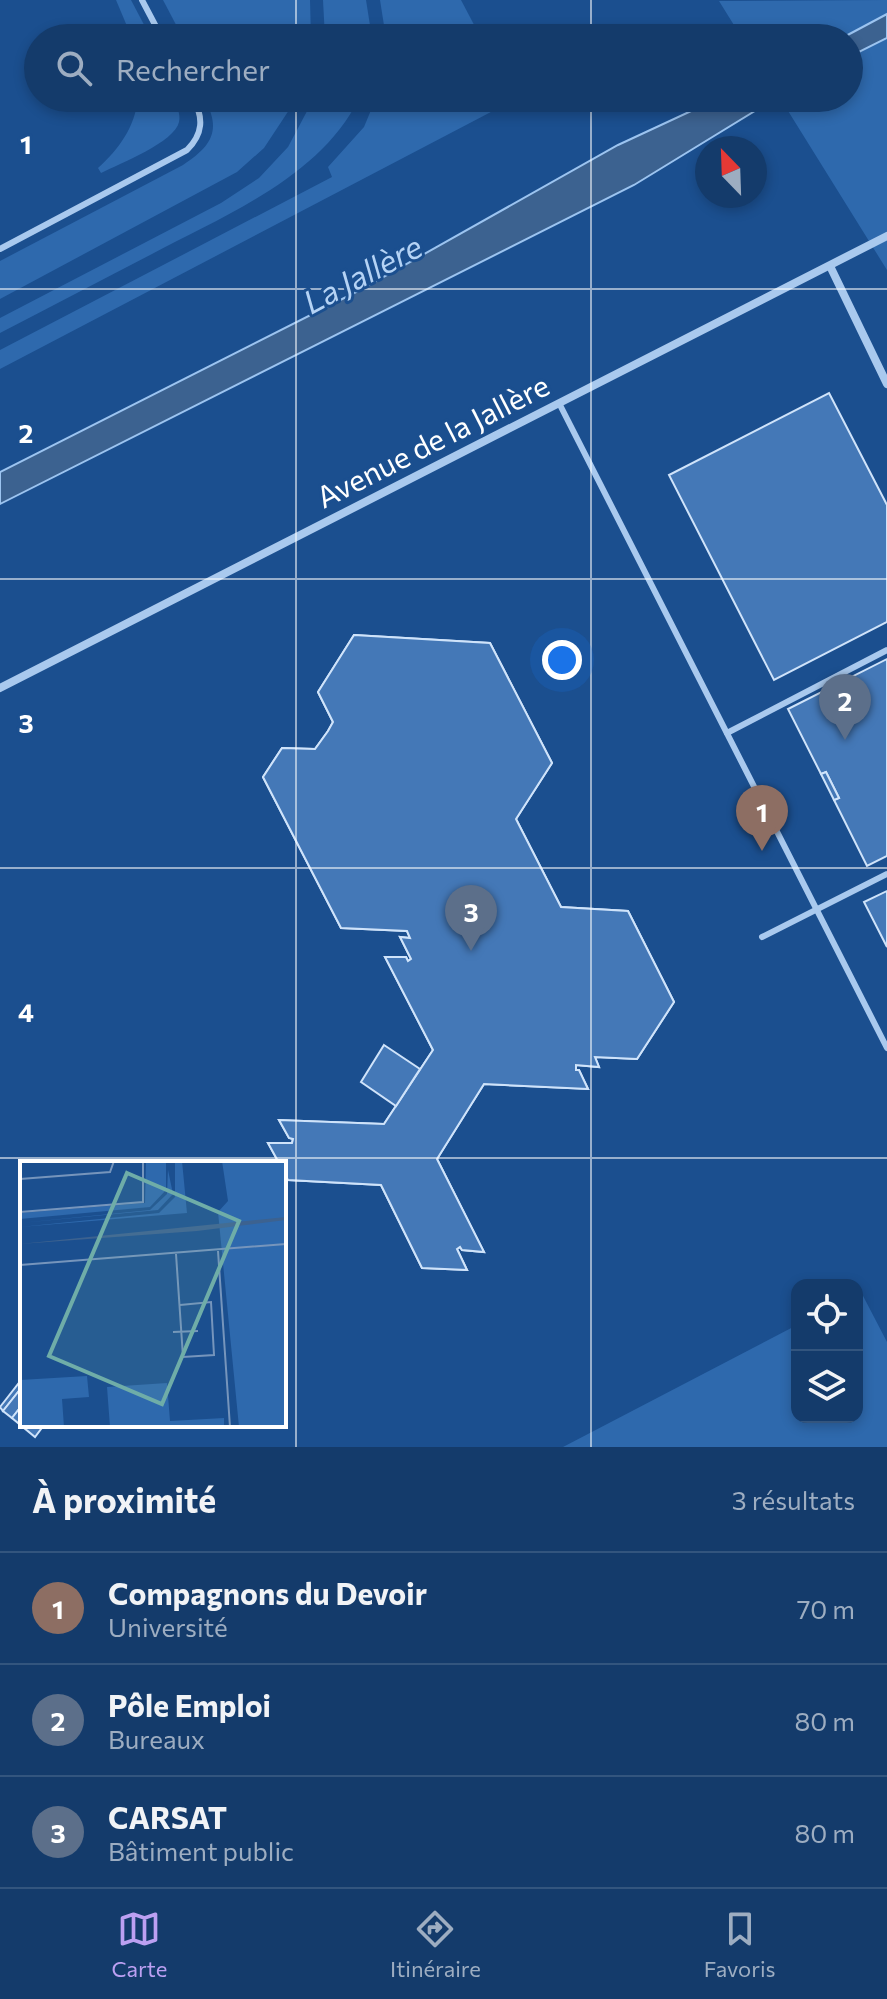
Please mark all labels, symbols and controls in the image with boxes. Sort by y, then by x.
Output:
search box [24,24,863,112]
icon: search [52,46,96,90]
text: Rechercher [116,50,270,87]
text: 1 [20,128,32,159]
north arrow [695,136,767,208]
water label: La Jallère [295,225,429,321]
street label: Avenue de la Jallère [309,365,555,515]
text: 2 [19,417,33,448]
your location [542,640,582,680]
pin: 2 [819,674,871,740]
text: 3 [18,707,34,738]
pin: 1 [736,785,788,851]
pin: 3 [445,885,497,951]
text: 4 [18,996,34,1027]
inset map [20,1161,286,1427]
map controls [791,1279,863,1423]
button: locate [791,1279,863,1351]
button: layers [791,1351,863,1423]
text: À proximité [32,1478,216,1520]
text: 3 résultats [732,1484,855,1515]
text: Compagnons du Devoir [108,1574,427,1611]
text: 1 [52,1593,64,1624]
text: 70 m [797,1593,855,1624]
text: Université [108,1611,228,1642]
text: Pôle Emploi [108,1686,271,1723]
text: 2 [51,1705,65,1736]
text: 80 m [795,1705,855,1736]
text: Bureaux [108,1723,205,1754]
text: CARSAT [108,1798,227,1835]
text: 3 [50,1817,66,1848]
text: 80 m [795,1817,855,1848]
text: Bâtiment public [108,1835,294,1866]
tab: Carte [111,1907,167,1982]
tab: Itinéraire [390,1907,481,1982]
tab: Favoris [704,1907,776,1982]

